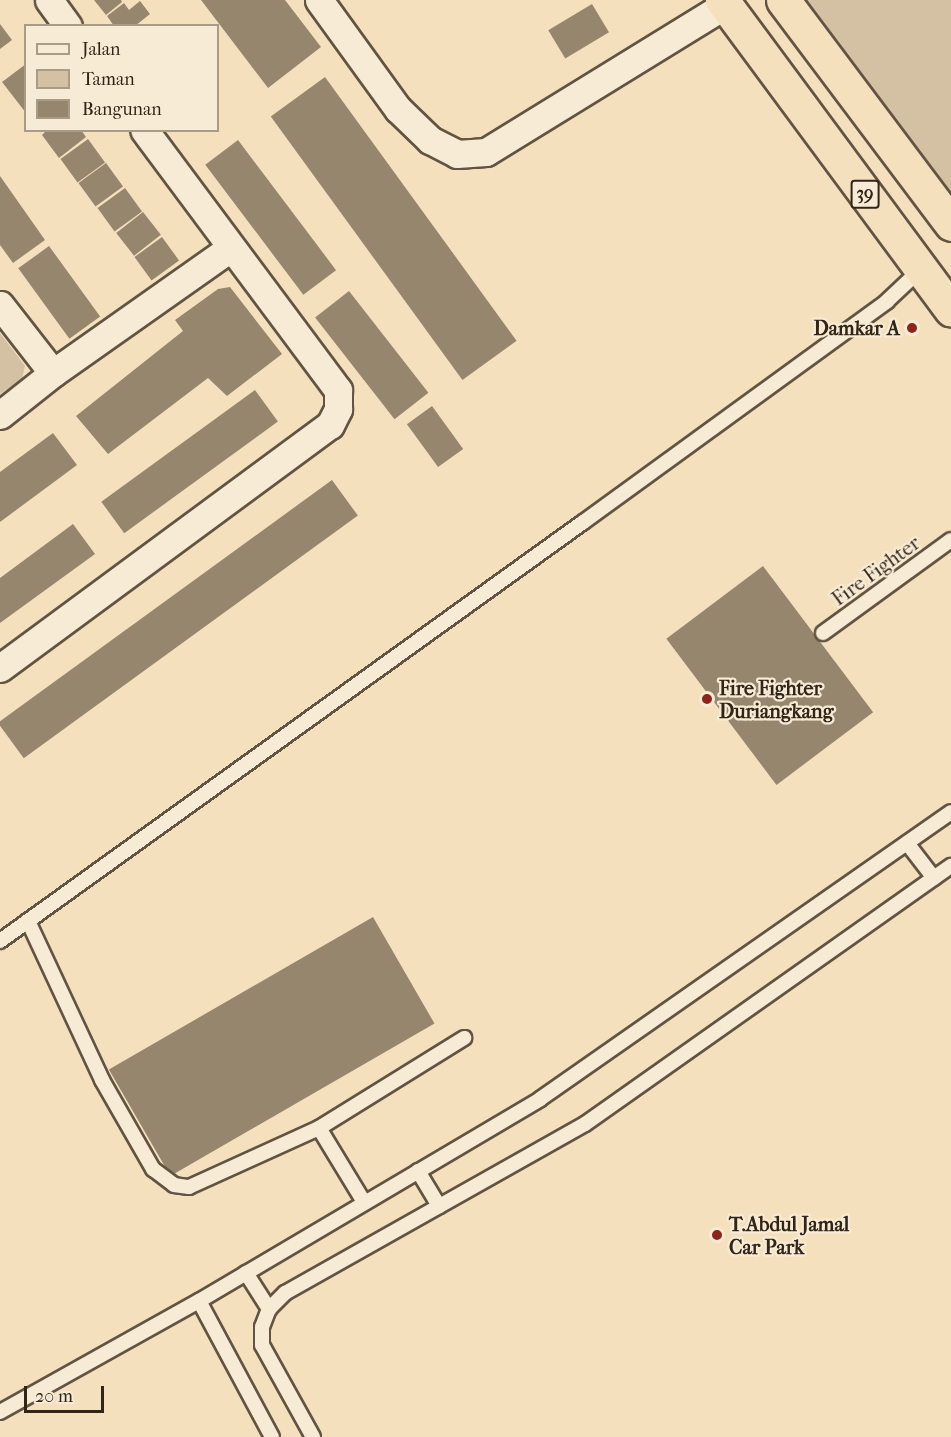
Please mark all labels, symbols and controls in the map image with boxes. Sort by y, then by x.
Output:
legend [24,24,219,132]
text: Jalan [82,39,120,60]
text: Taman [82,69,135,90]
text: Bangunan [82,99,162,120]
road number: 39 [850,179,880,209]
place label: Damkar A [814,316,900,340]
marker: Damkar A [905,321,919,335]
street label: Fire Fighter [827,531,925,611]
place label: Fire Fighter Duriangkang [719,676,833,723]
marker: Fire Fighter Duriangkang [700,692,714,706]
place label: T.Abdul Jamal Car Park [729,1212,849,1259]
marker: T.Abdul Jamal Car Park [710,1228,724,1242]
scale bar [27,1374,106,1412]
text: 20 m [35,1386,73,1407]

